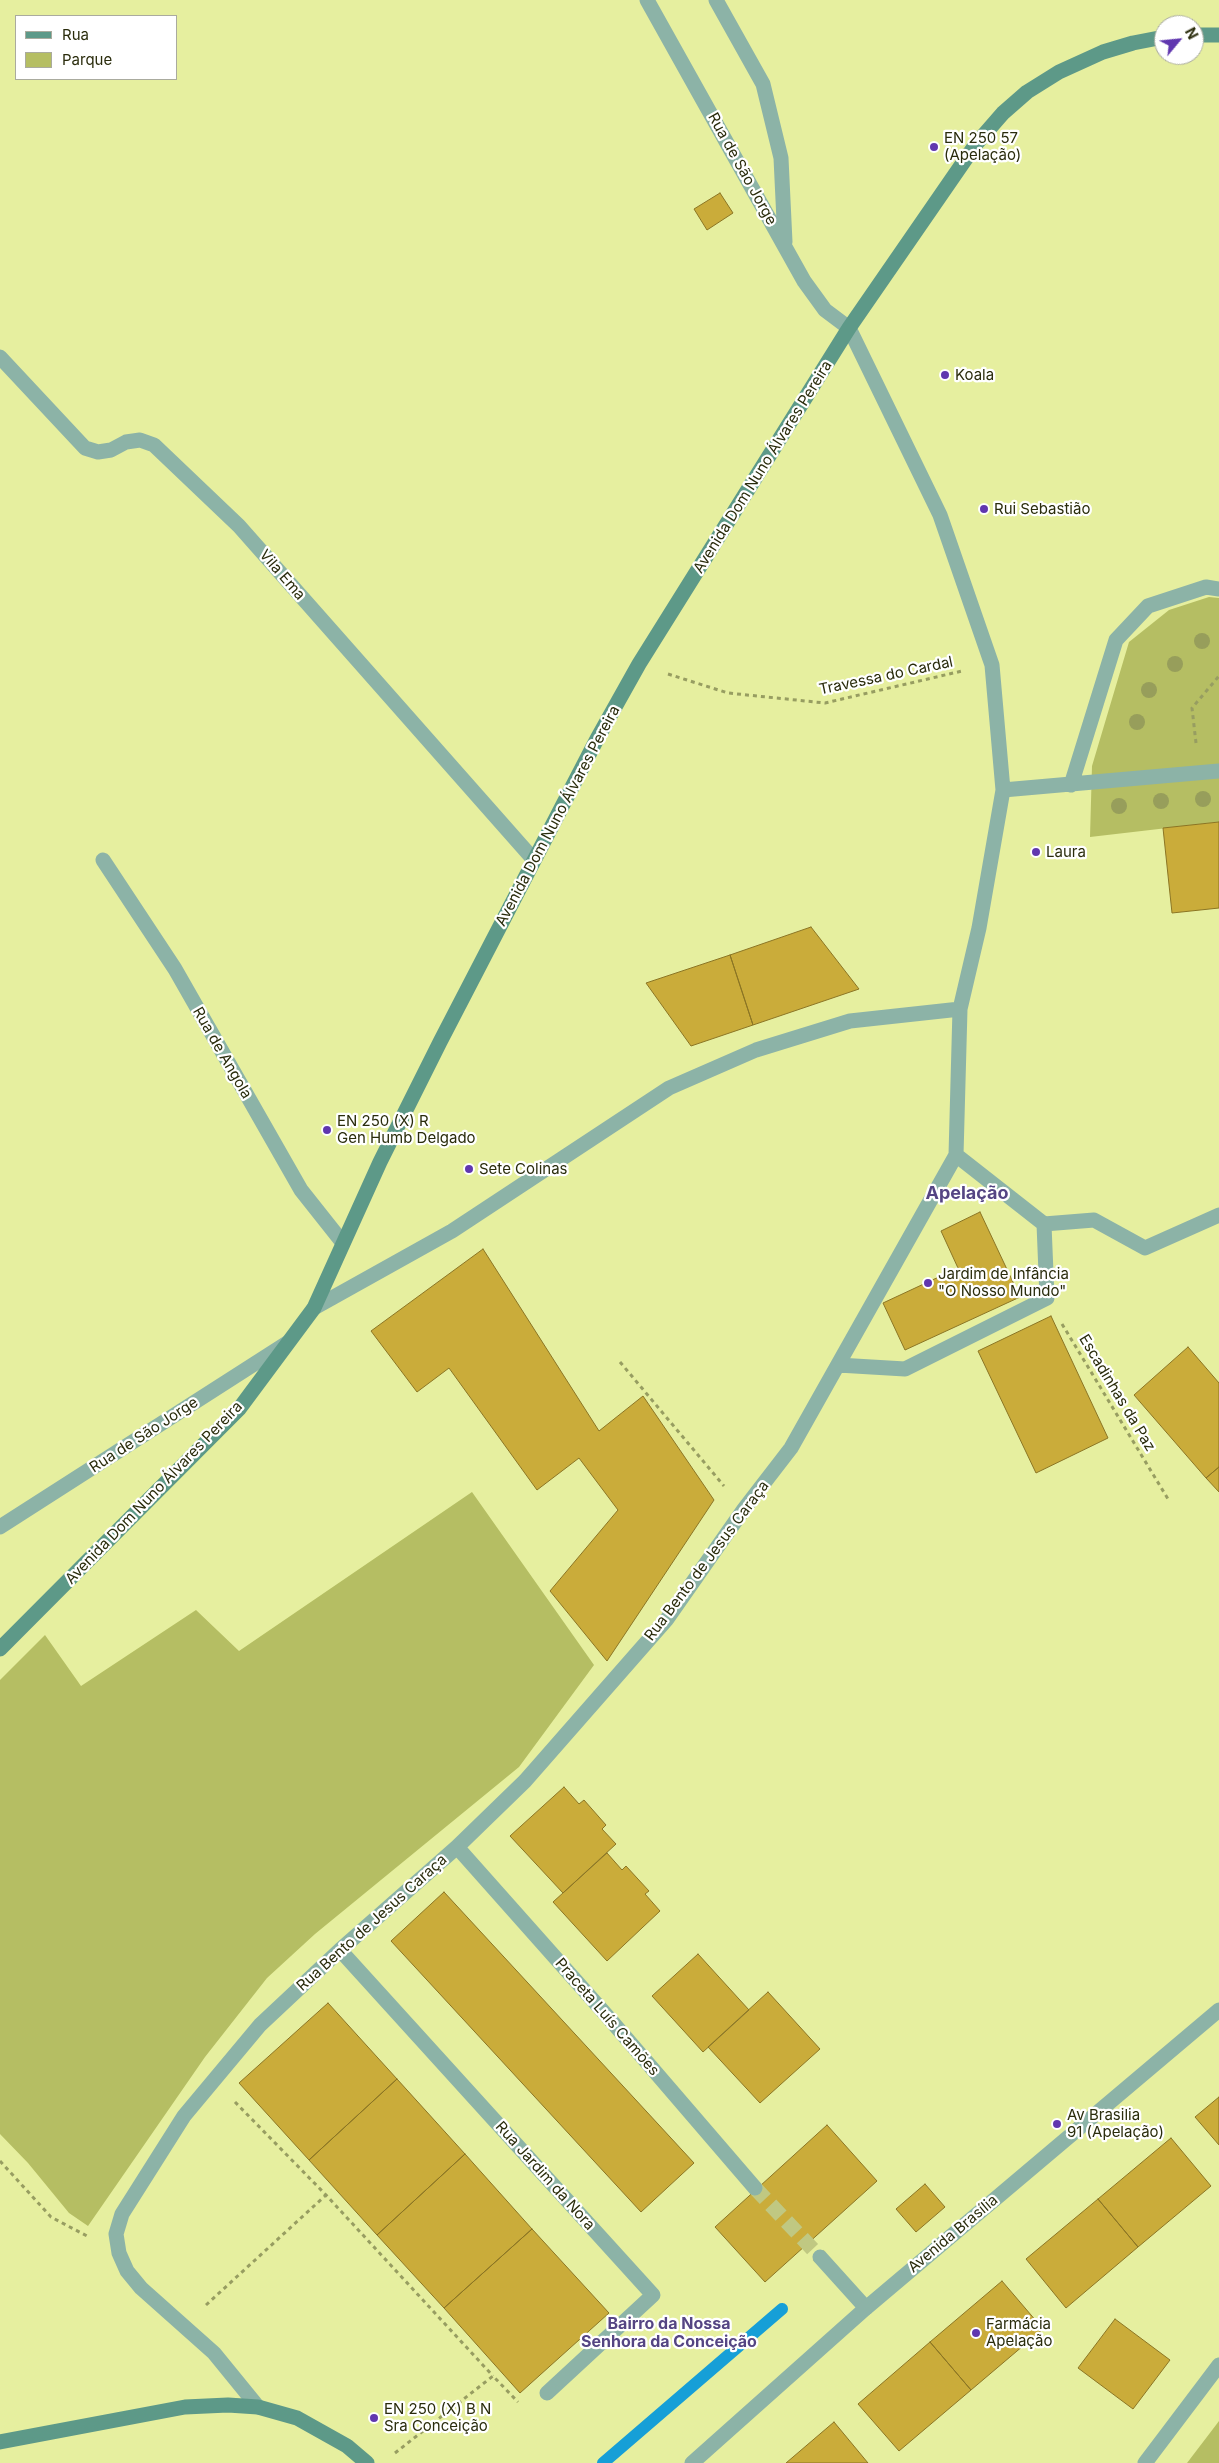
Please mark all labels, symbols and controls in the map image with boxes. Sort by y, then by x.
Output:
legend [15,15,178,80]
north arrow [1154,15,1204,65]
text: N [1182,24,1202,42]
text: Rua [62,25,89,44]
text: Parque [62,50,112,69]
street label: Rua de São Jorge [704,110,780,228]
place label: EN 250 57 (Apelação) [944,129,1021,164]
marker: EN 250 57 (Apelação) [928,141,940,153]
street label: Avenida Dom Nuno Álvares Pereira [690,357,836,577]
place label: Koala [955,366,994,384]
marker: Koala [939,369,951,381]
place label: Rui Sebastião [994,500,1090,518]
marker: Rui Sebastião [978,503,990,515]
street label: Vila Ema [255,546,309,604]
street label: Travessa do Cardal [817,653,955,699]
street label: Avenida Dom Nuno Álvares Pereira [492,703,624,929]
place label: Laura [1046,843,1086,861]
marker: Laura [1030,846,1042,858]
street label: Rua de Angola [189,1004,255,1102]
place label: EN 250 (X) R Gen Humb Delgado [337,1112,476,1147]
marker: EN 250 (X) R Gen Humb Delgado [321,1124,333,1136]
place label: Sete Colinas [479,1160,568,1178]
marker: Sete Colinas [463,1163,475,1175]
district label: Apelação [925,1183,1009,1205]
place label: Jardim de Infância "O Nosso Mundo" [938,1265,1069,1300]
marker: Jardim de Infância "O Nosso Mundo" [922,1277,934,1289]
street label: Escadinhas da Paz [1075,1331,1159,1455]
street label: Rua de São Jorge [86,1393,202,1477]
street label: Avenida Dom Nuno Álvares Pereira [62,1398,246,1588]
street label: Rua Bento de Jesus Caraça [641,1478,773,1644]
street label: Rua Bento de Jesus Caraça [293,1851,451,1995]
street label: Praceta Luís Camões [551,1955,663,2079]
place label: Av Brasilia 91 (Apelação) [1067,2106,1164,2141]
street label: Rua Jardim da Nora [492,2118,598,2234]
marker: Av Brasilia 91 (Apelação) [1051,2118,1063,2130]
street label: Avenida Brasília [904,2191,1002,2277]
district label: Bairro da Nossa Senhora da Conceição [581,2314,757,2352]
place label: Farmácia Apelação [986,2315,1052,2350]
marker: Farmácia Apelação [970,2327,982,2339]
place label: EN 250 (X) B N Sra Conceição [384,2400,491,2435]
marker: EN 250 (X) B N Sra Conceição [368,2412,380,2424]

